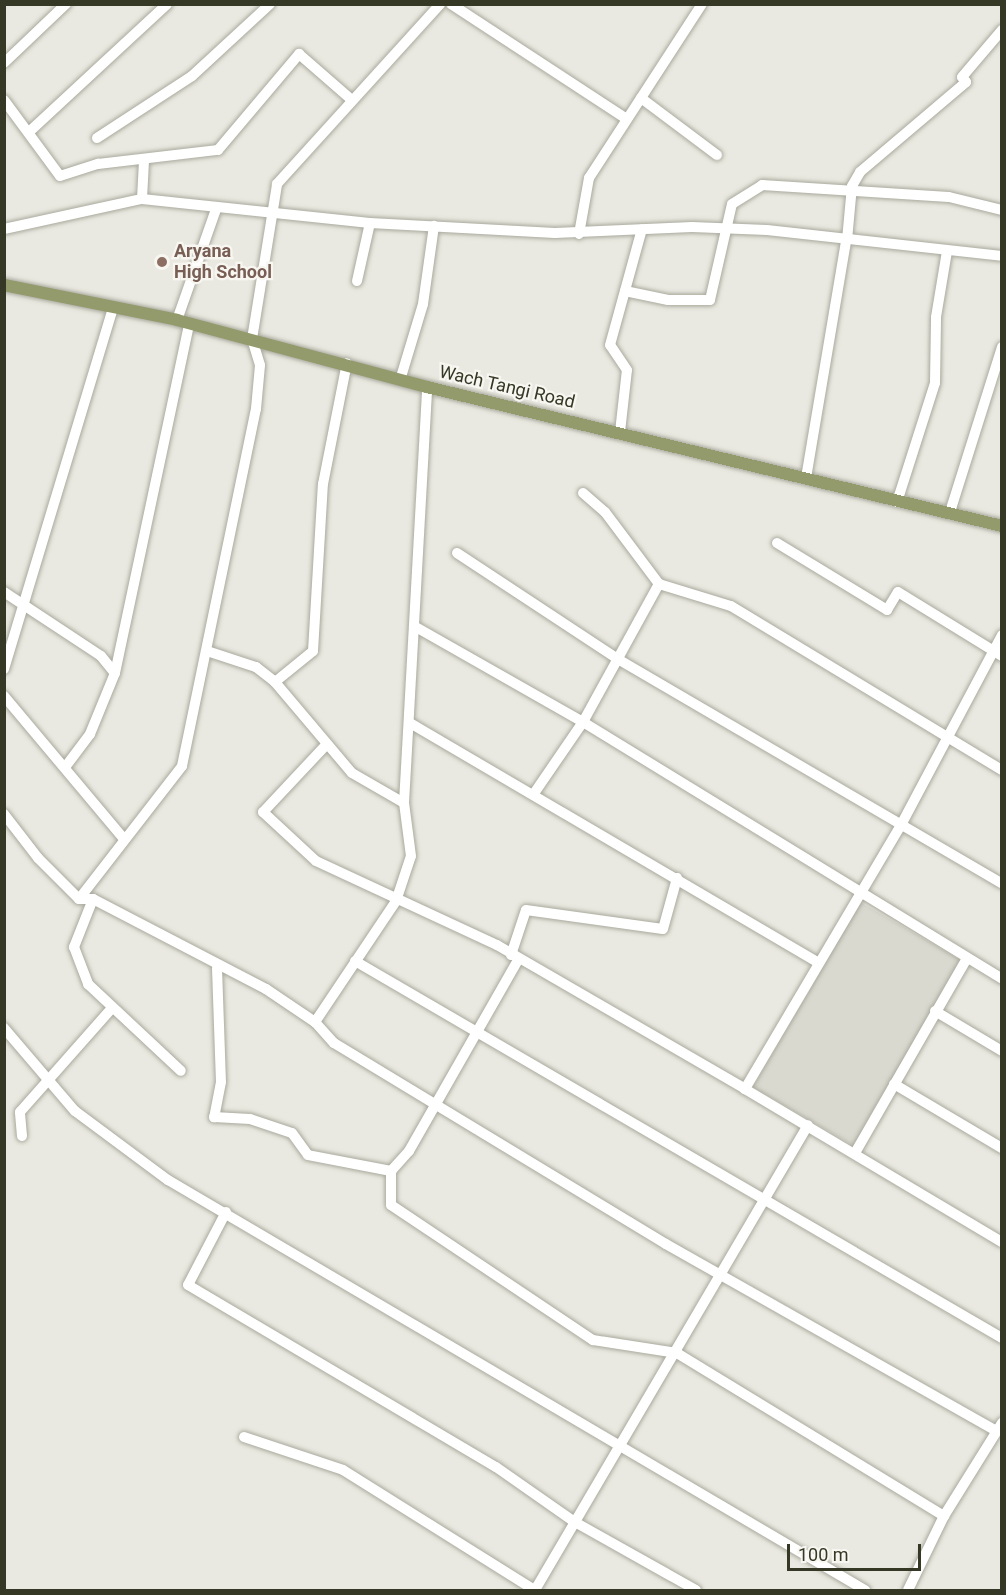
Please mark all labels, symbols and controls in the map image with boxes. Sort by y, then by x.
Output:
place label: Aryana High School [174,241,272,284]
marker: Aryana High School [155,255,169,269]
street label: Wach Tangi Road [437,361,577,413]
scale bar [790,1532,924,1570]
text: 100 m [798,1544,849,1565]

